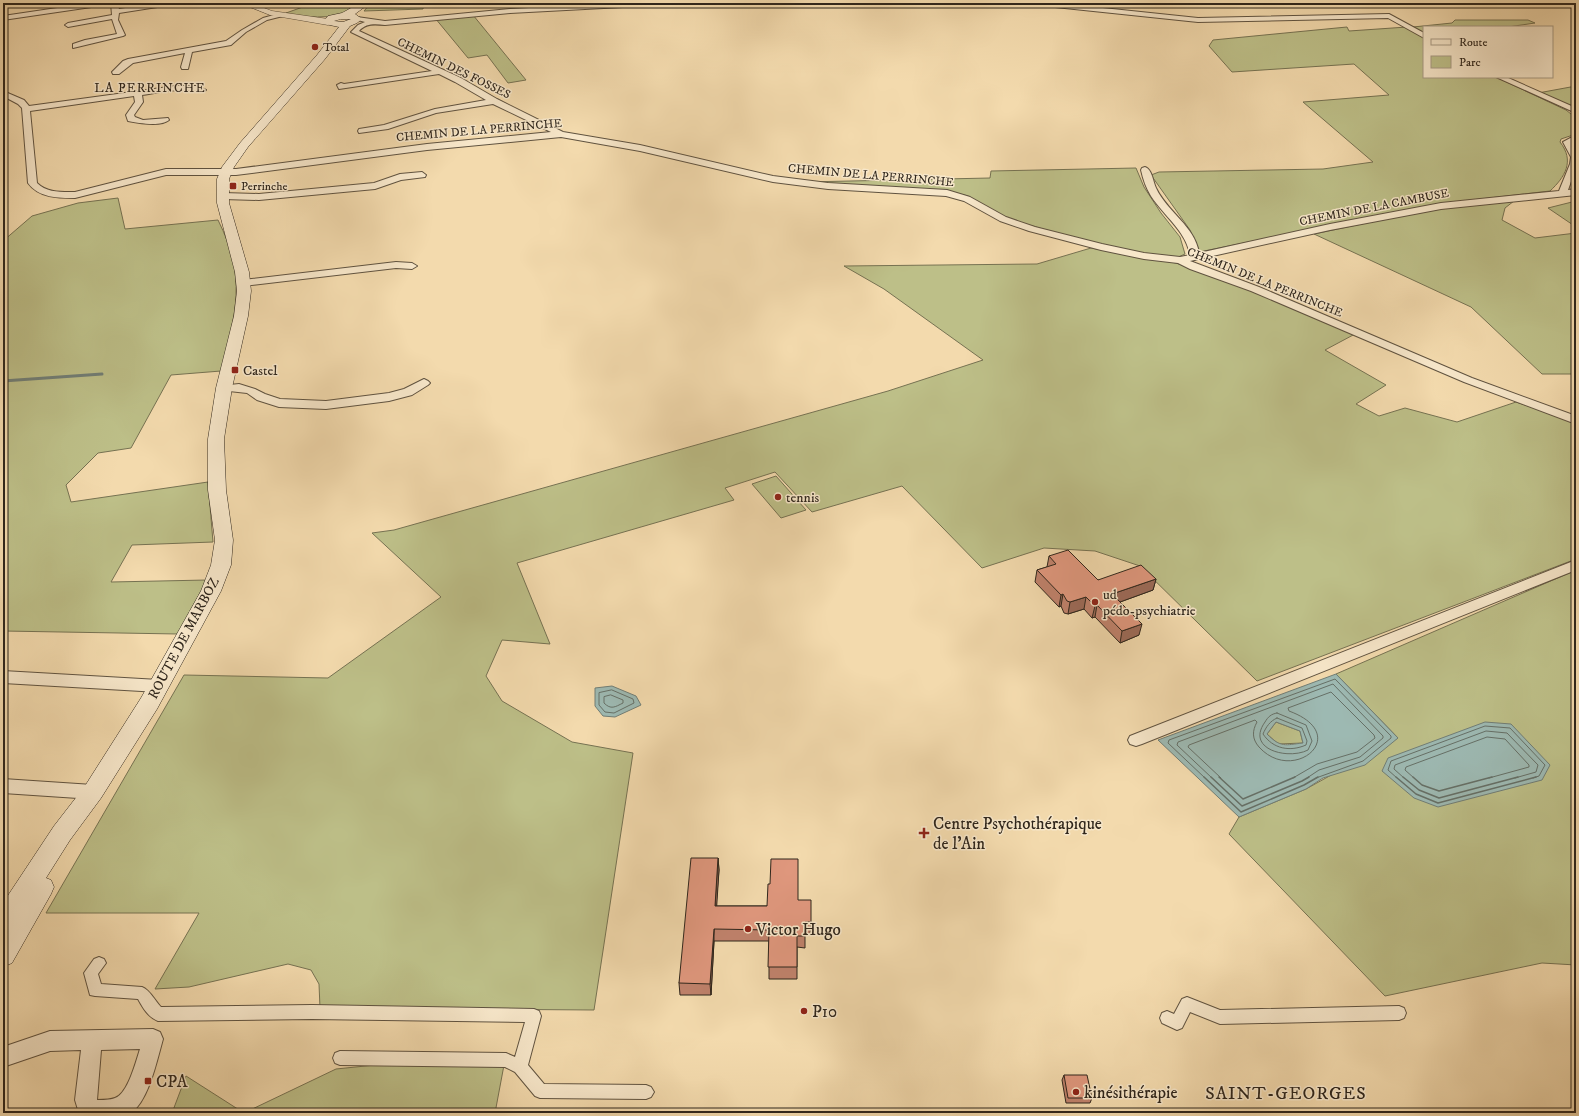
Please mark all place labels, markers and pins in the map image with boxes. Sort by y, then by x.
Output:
place label: Total [323,40,350,55]
marker: Total [310,42,320,52]
place label: Perrinche [241,179,287,194]
marker: Perrinche [228,181,238,191]
place label: Castel [243,362,278,380]
marker: Castel [230,365,240,375]
place label: tennis [786,489,820,507]
marker: tennis [773,492,783,502]
place label: ud pédo-psychiatrie [1102,586,1196,620]
marker: ud pédo-psychiatrie [1090,597,1100,607]
place label: Centre Psychothérapique de l'Ain [933,813,1102,855]
marker: Centre Psychothérapique de l'Ain [918,827,930,839]
place label: Victor Hugo [755,919,841,941]
marker: Victor Hugo [743,924,753,934]
place label: P10 [812,1001,837,1023]
marker: P10 [799,1006,809,1016]
place label: CPA [156,1071,188,1093]
marker: CPA [143,1076,153,1086]
place label: kinésithérapie [1084,1082,1178,1104]
marker: kinésithérapie [1071,1087,1081,1097]

